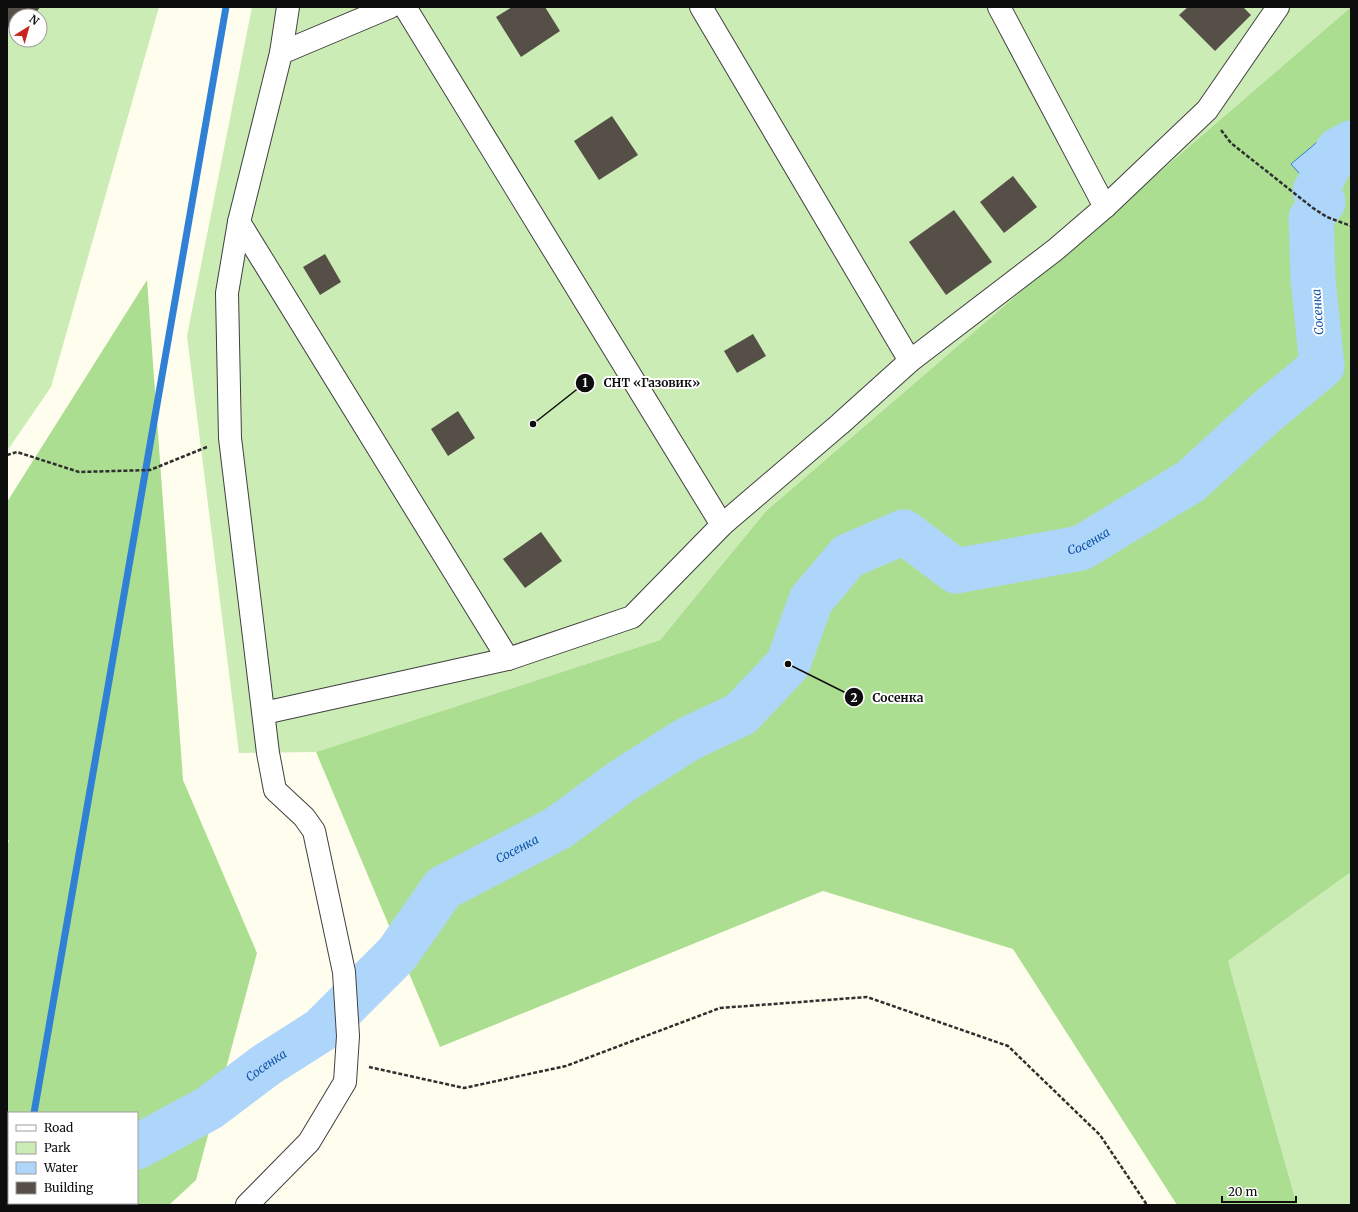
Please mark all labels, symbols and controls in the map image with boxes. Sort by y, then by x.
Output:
north arrow [8,8,48,48]
text: N [26,12,42,28]
water label: Сосенка [1308,288,1327,336]
callout: СНТ «Газовик» [575,371,708,395]
text: 1 [582,375,588,390]
text: СНТ «Газовик» [604,375,700,390]
water label: Сосенка [1066,524,1113,557]
callout: Сосенка [844,685,931,709]
text: 2 [850,690,858,705]
text: Сосенка [873,690,924,705]
water label: Сосенка [493,831,541,866]
water label: Сосенка [242,1046,289,1085]
legend [8,1112,138,1204]
text: Road [44,1120,73,1135]
text: Park [44,1140,71,1155]
text: Water [43,1160,79,1175]
scale bar [1222,1178,1296,1204]
text: Building [44,1180,94,1195]
text: 20 m [1228,1184,1257,1199]

